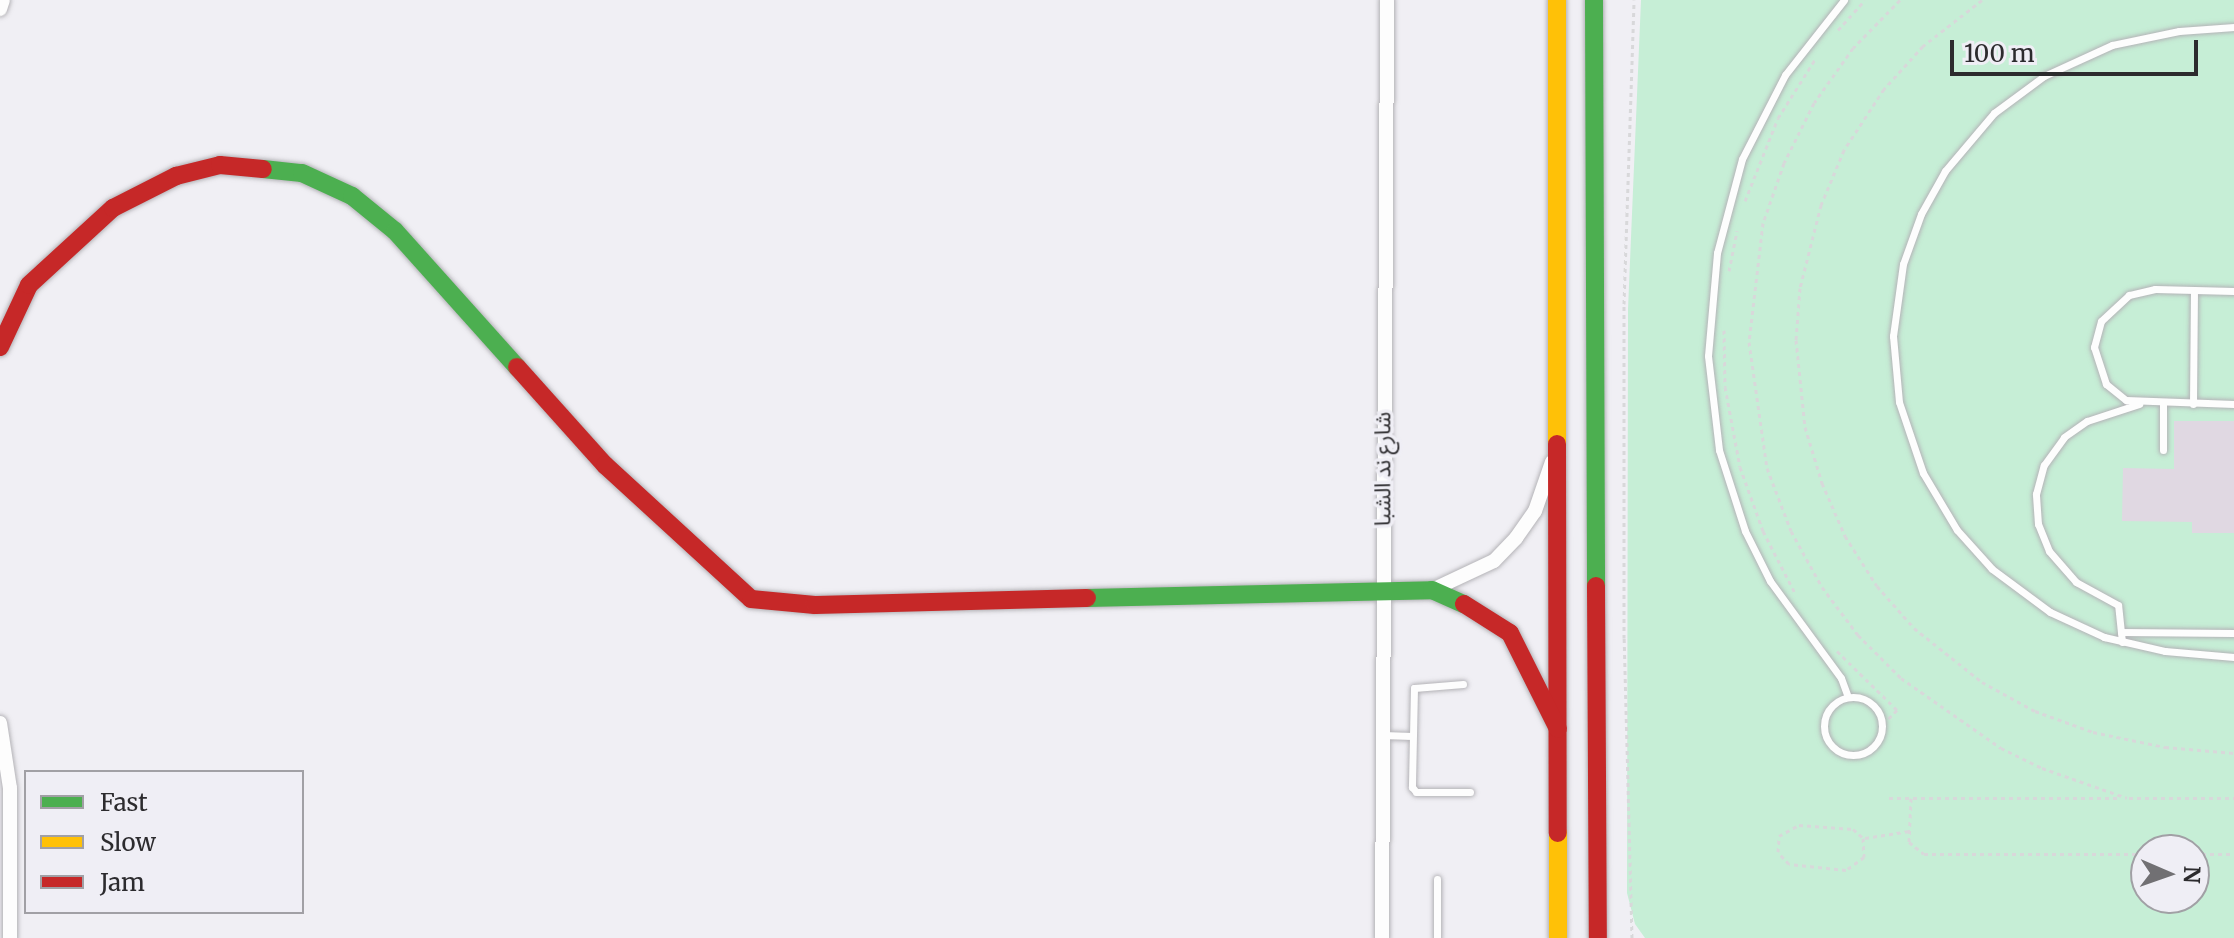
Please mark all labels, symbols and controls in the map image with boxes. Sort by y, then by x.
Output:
scale bar [1954,24,2202,74]
text: 100 m [1964,38,2034,69]
street label: شارع ند الشبا [1370,412,1396,526]
legend [24,770,304,914]
text: Fast [100,787,148,818]
text: Slow [100,827,156,858]
north arrow [2130,834,2210,914]
text: N [2178,866,2206,884]
text: Jam [100,867,145,898]

